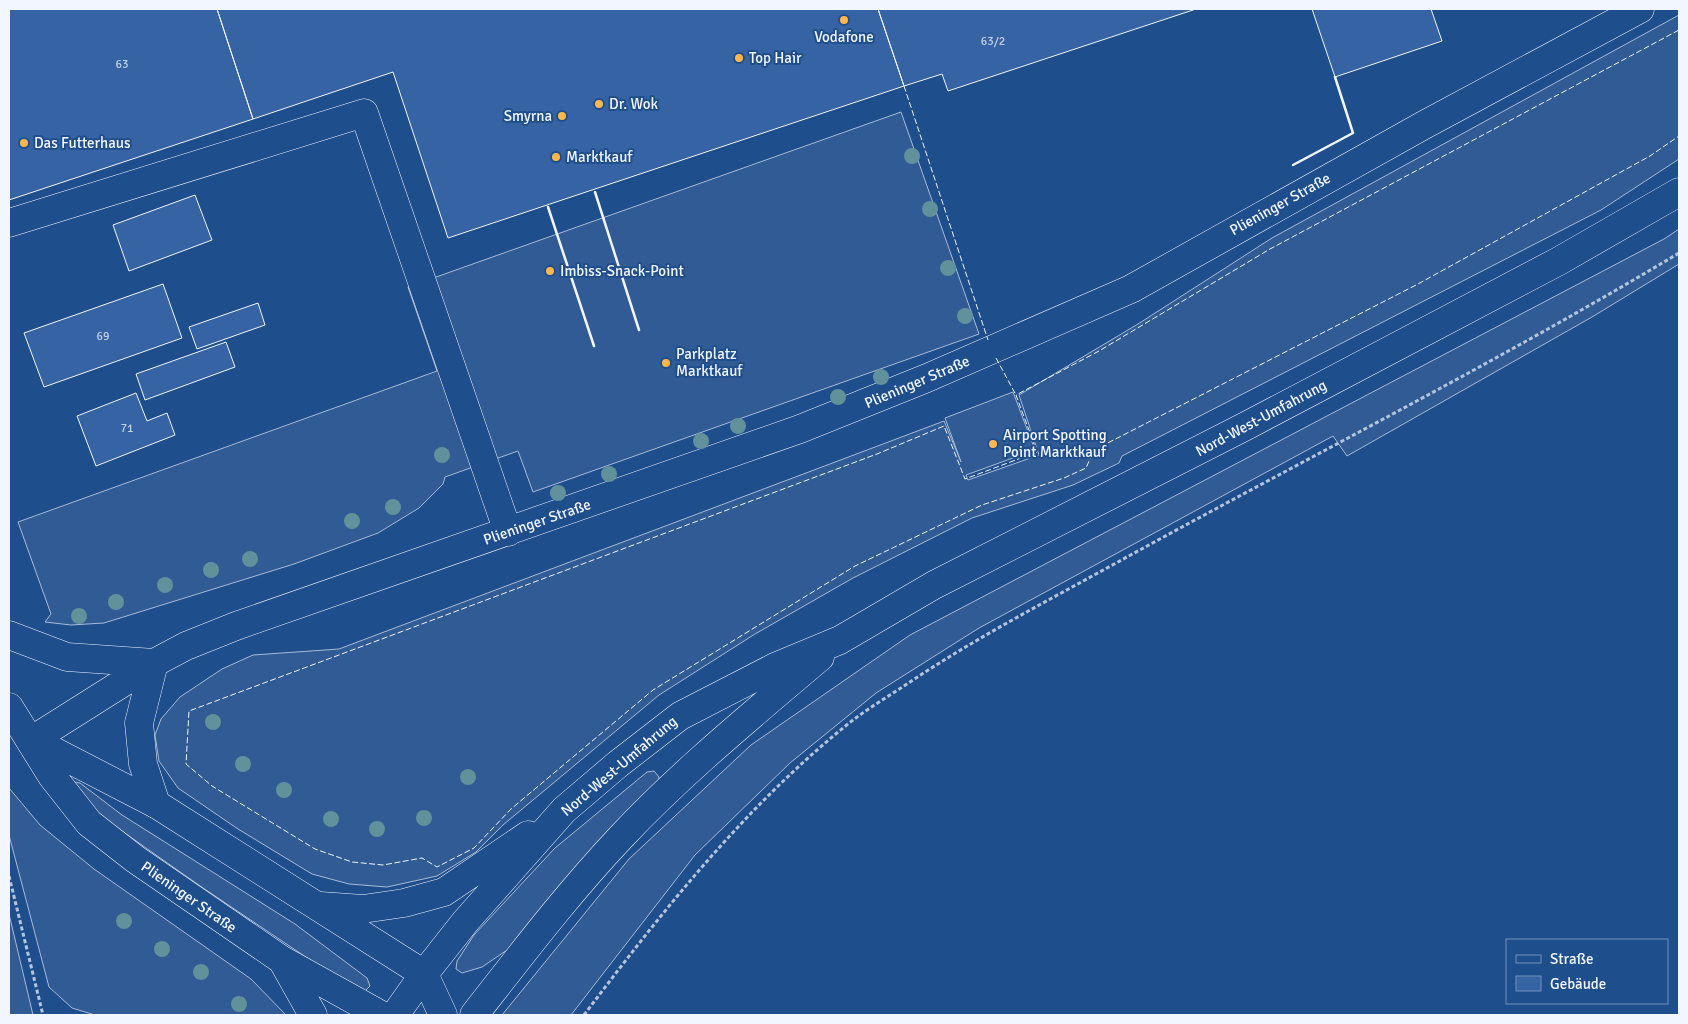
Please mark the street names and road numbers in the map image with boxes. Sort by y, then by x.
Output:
street label: Plieninger Straße [1226,169,1334,239]
street label: Plieninger Straße [862,352,972,412]
street label: Nord-West-Umfahrung [1192,376,1330,460]
street label: Plieninger Straße [481,495,593,549]
street label: Nord-West-Umfahrung [557,712,681,820]
street label: Plieninger Straße [138,857,240,937]

